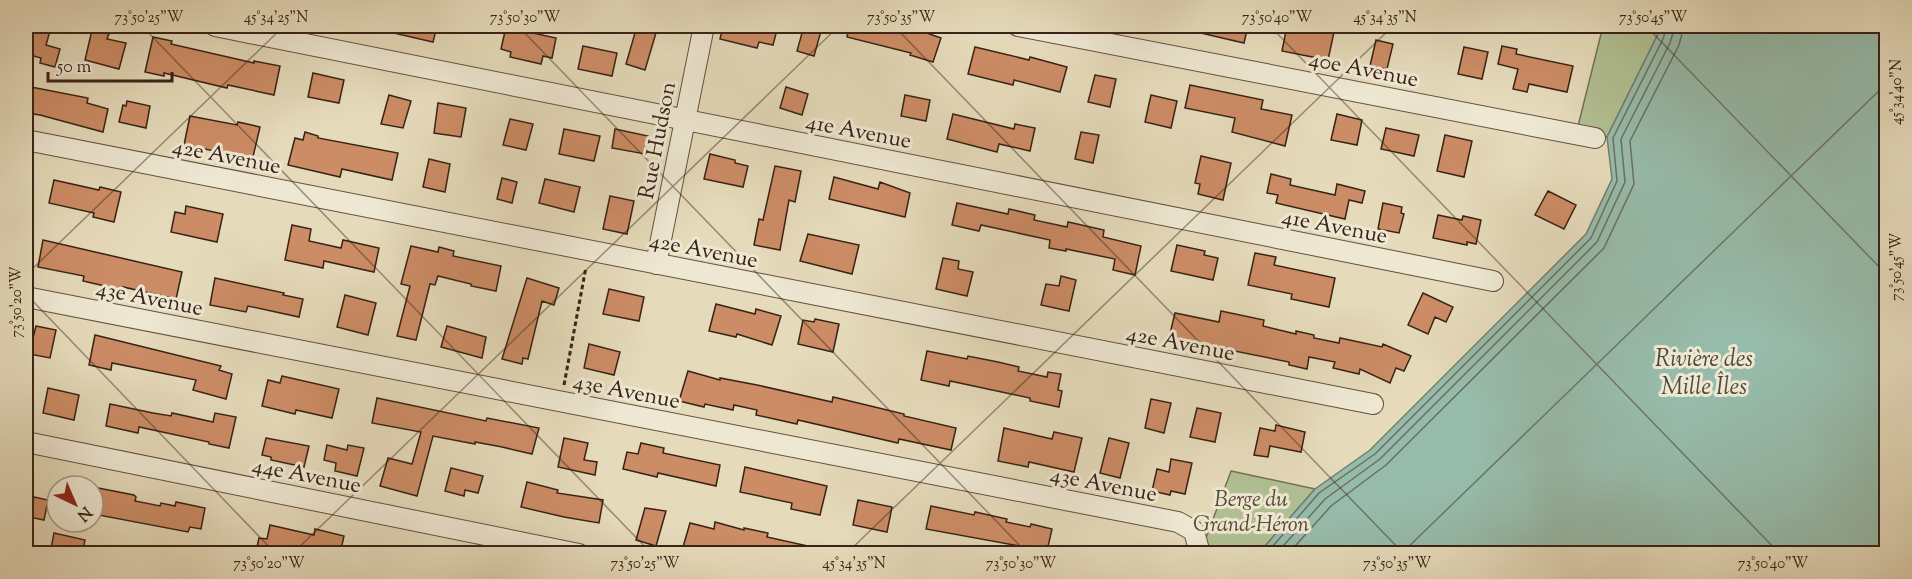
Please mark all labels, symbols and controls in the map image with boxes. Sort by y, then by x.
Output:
text: 73°50'25"W [114,8,184,29]
text: 45°34'25"N [244,8,308,29]
text: 73°50'30"W [490,8,561,29]
text: 73°50'35"W [867,8,935,29]
text: 73°50'40"W [1242,8,1313,29]
text: 45°34'35"N [1353,8,1417,29]
text: 73°50'45"W [1619,8,1687,29]
scale bar [48,45,172,83]
street label: 40e Avenue [1306,45,1421,97]
text: 50 m [56,55,92,81]
text: 45°34'40"N [1887,59,1908,125]
street label: Rue Hudson [632,79,686,202]
street label: 41e Avenue [803,107,914,159]
street label: 42e Avenue [169,132,283,184]
street label: 41e Avenue [1279,202,1390,254]
street label: 42e Avenue [646,226,760,278]
text: 73°50'45"W [1887,233,1908,301]
text: 73°50'20"W [7,266,28,338]
street label: 43e Avenue [93,274,206,326]
street label: 42e Avenue [1123,319,1237,371]
water label: Rivière des Mille Îles [1655,343,1753,405]
street label: 43e Avenue [570,367,683,419]
street label: 44e Avenue [249,451,364,503]
street label: 43e Avenue [1047,460,1160,512]
north arrow [45,474,105,534]
park label: Berge du Grand-Héron [1193,485,1309,542]
text: N [71,500,96,526]
text: 73°50'20"W [233,554,305,575]
text: 73°50'25"W [610,554,680,575]
text: 45°34'35"N [822,554,886,575]
text: 73°50'30"W [986,554,1057,575]
text: 73°50'35"W [1363,554,1431,575]
text: 73°50'40"W [1738,554,1809,575]

